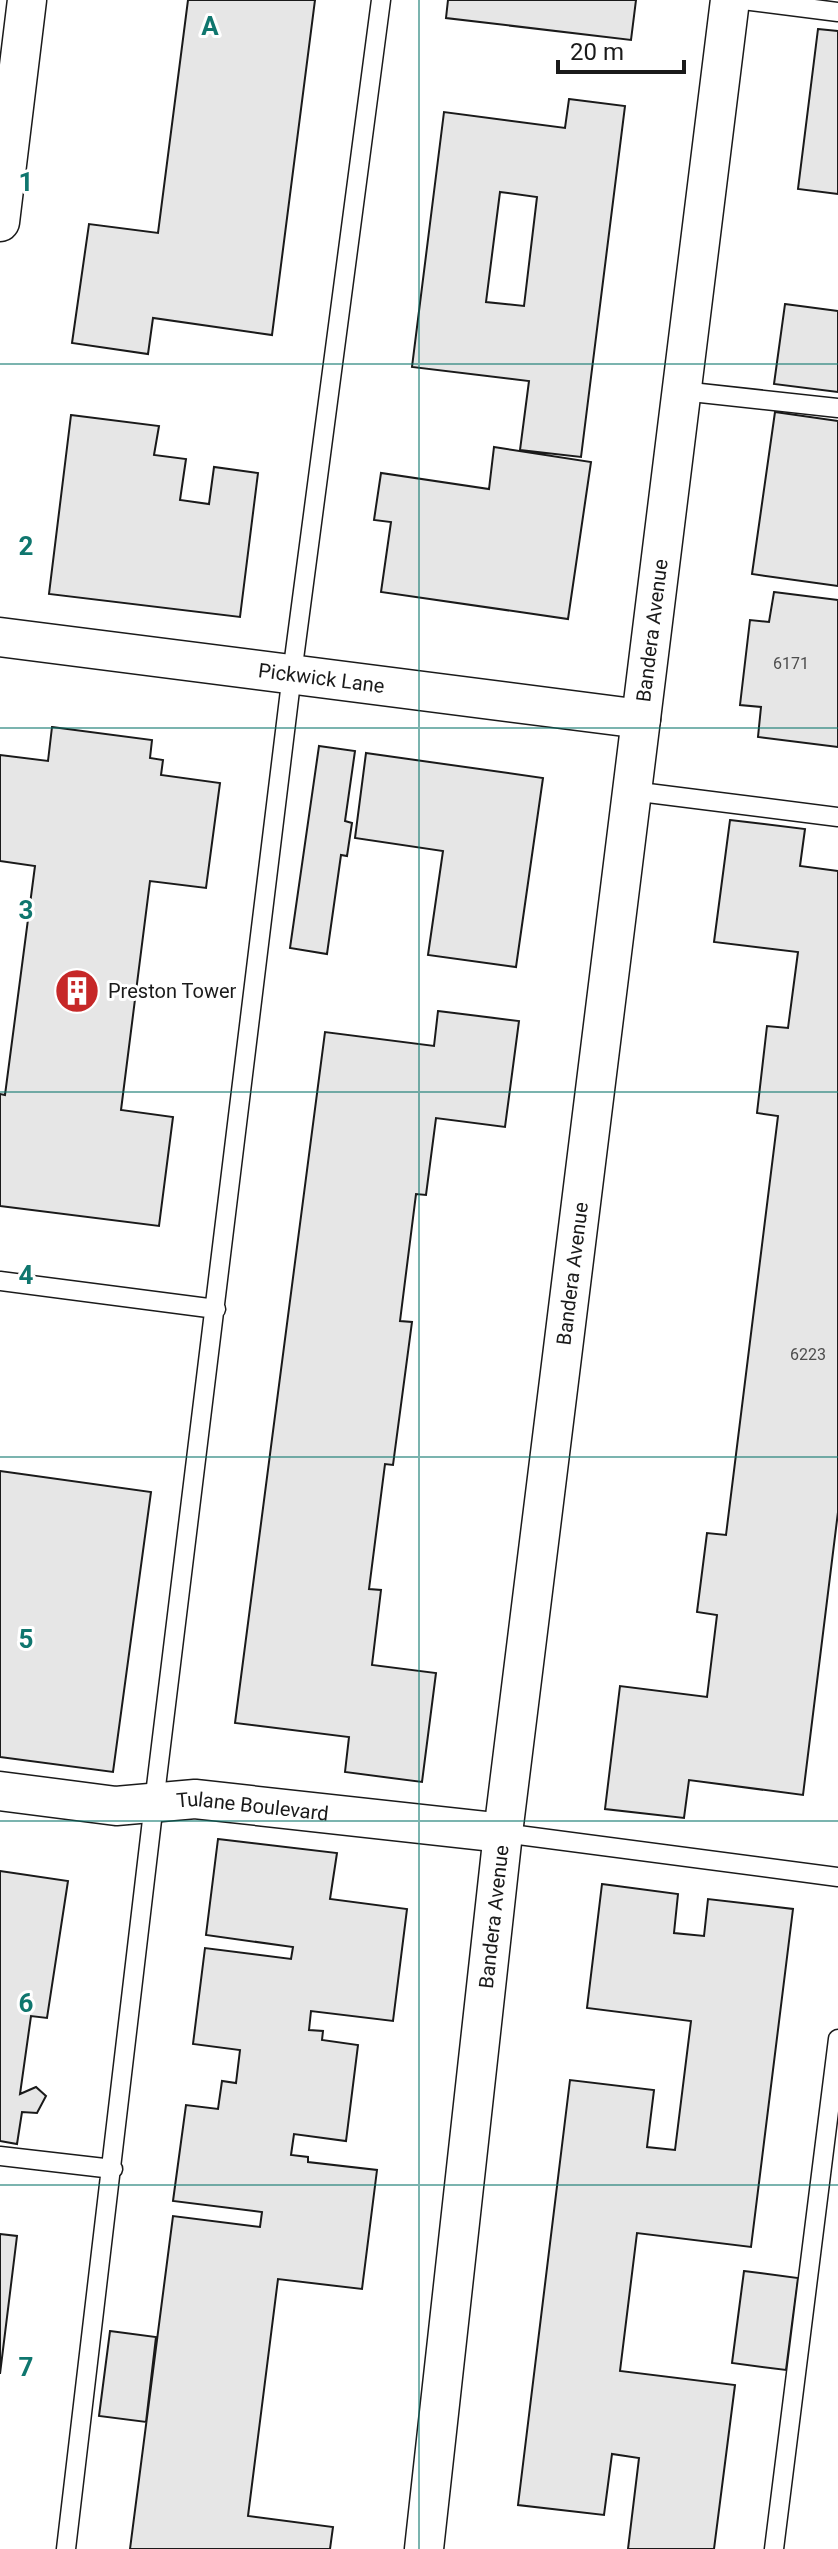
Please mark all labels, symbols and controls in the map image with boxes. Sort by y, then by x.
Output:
text: A [201,11,219,41]
scale bar [558,24,684,74]
text: 20 m [570,38,624,66]
text: 1 [19,167,33,197]
text: 2 [19,531,33,561]
street label: Bandera Avenue [631,558,673,703]
house number: 6171 [773,654,809,673]
street label: Pickwick Lane [257,658,386,698]
text: 3 [19,895,33,925]
building icon: Preston Tower [53,967,101,1015]
place label: Preston Tower [108,979,237,1003]
street label: Bandera Avenue [552,1201,593,1347]
text: 4 [19,1260,34,1290]
house number: 6223 [790,1345,826,1364]
text: 5 [19,1624,33,1654]
street label: Tulane Boulevard [175,1787,330,1826]
street label: Bandera Avenue [474,1844,514,1990]
text: 6 [19,1988,34,2018]
text: 7 [19,2352,33,2382]

